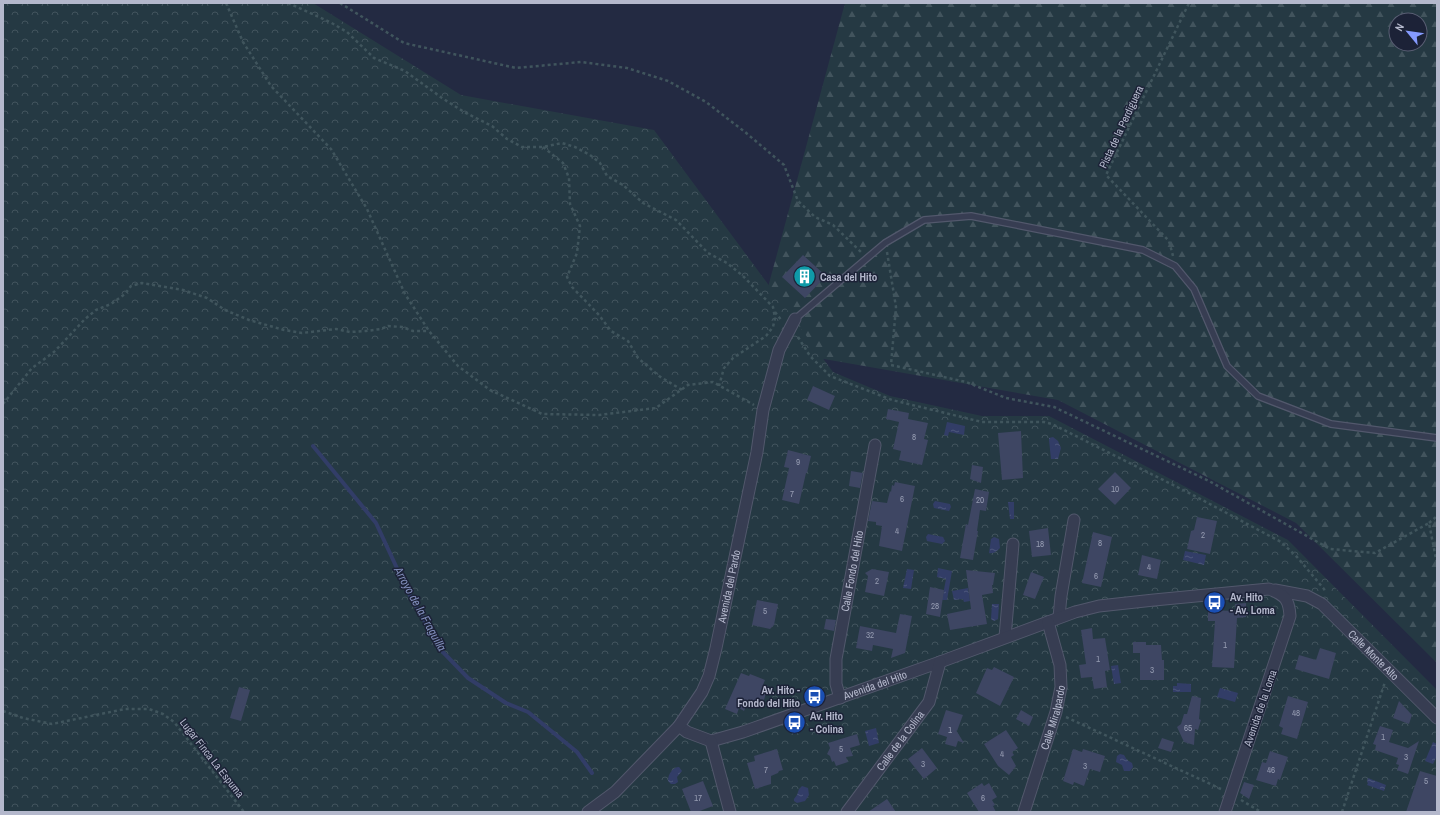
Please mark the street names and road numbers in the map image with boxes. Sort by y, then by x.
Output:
street label: Pista de la Perdiguera [1096,83,1146,171]
street label: Calle Fondo del Hito [838,529,866,613]
street label: Avenida del Pardo [714,548,743,625]
street label: Calle Monte Alto [1345,627,1402,683]
street label: Avenida del Hito [840,667,909,703]
street label: Avenida de la Loma [1240,668,1280,749]
street label: Calle Miralpardo [1037,684,1068,751]
street label: Calle de la Colina [873,708,927,773]
street label: Lugar Finca La Espuma [177,716,247,800]

